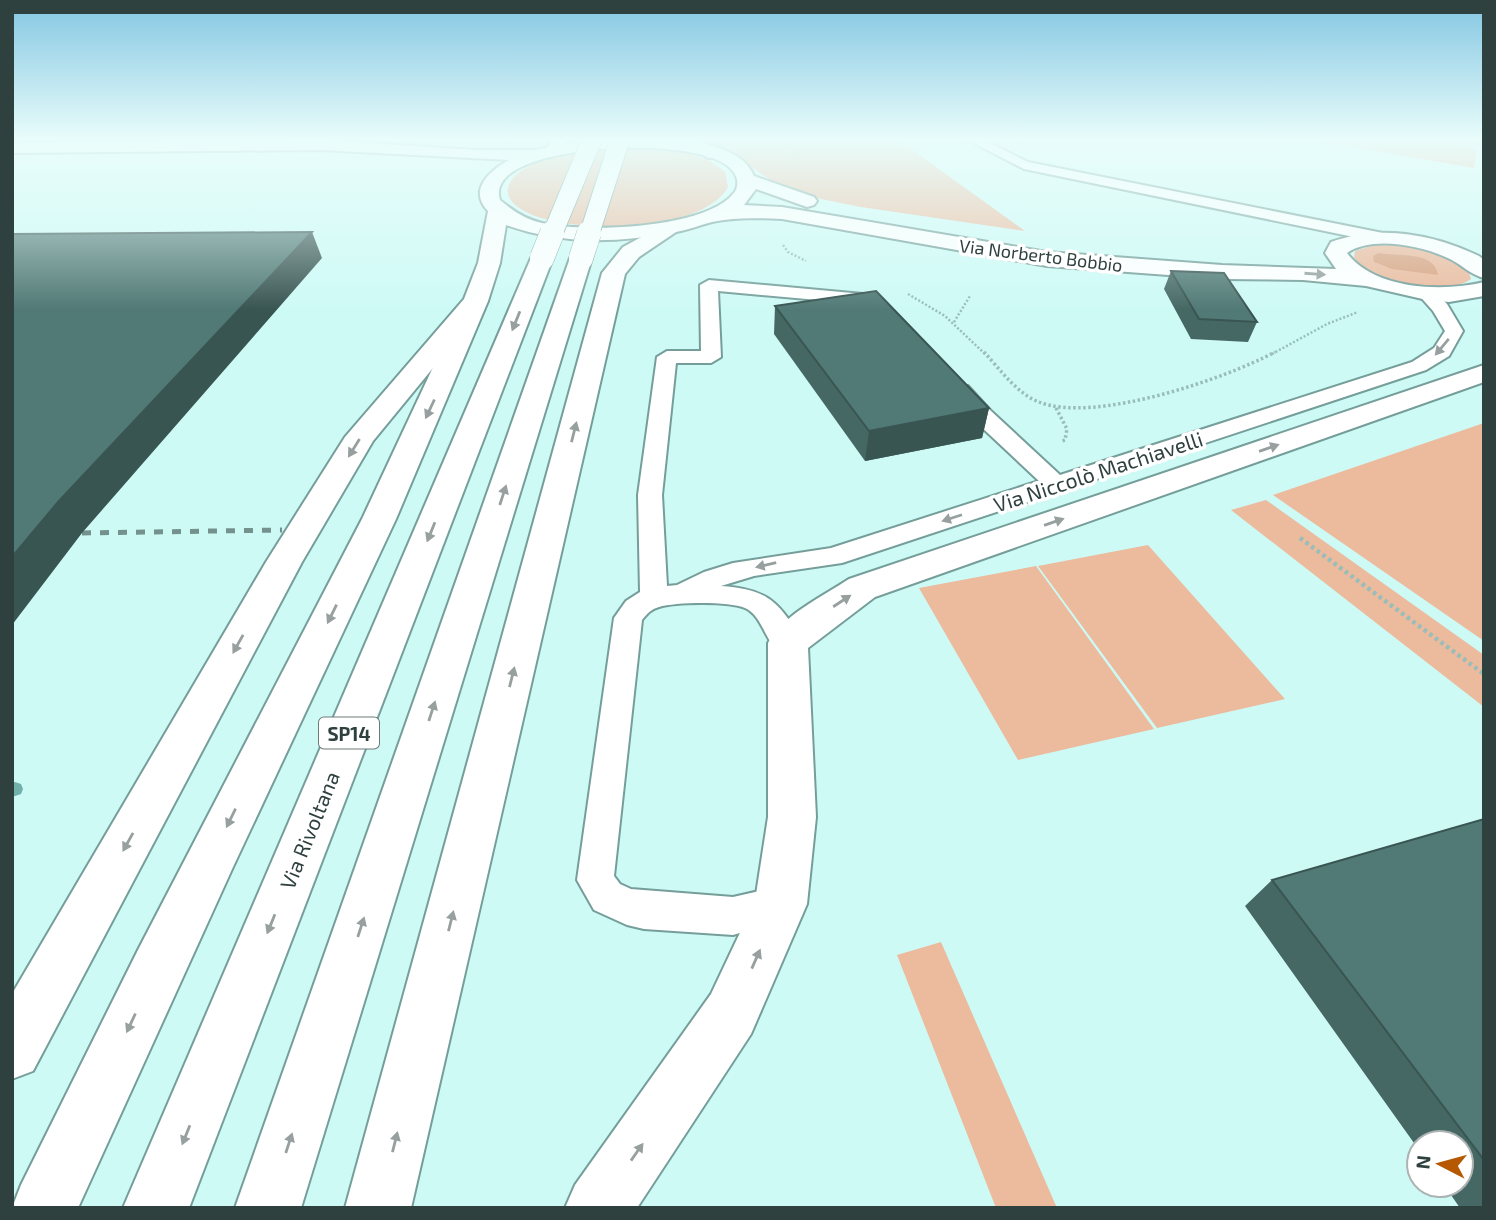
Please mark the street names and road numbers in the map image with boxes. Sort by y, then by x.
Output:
street label: Via Norberto Bobbio [958,234,1124,276]
street label: Via Niccolò Machiavelli [990,425,1206,517]
road number: SP14 [319,718,379,748]
street label: Via Rivoltana [274,768,344,892]

